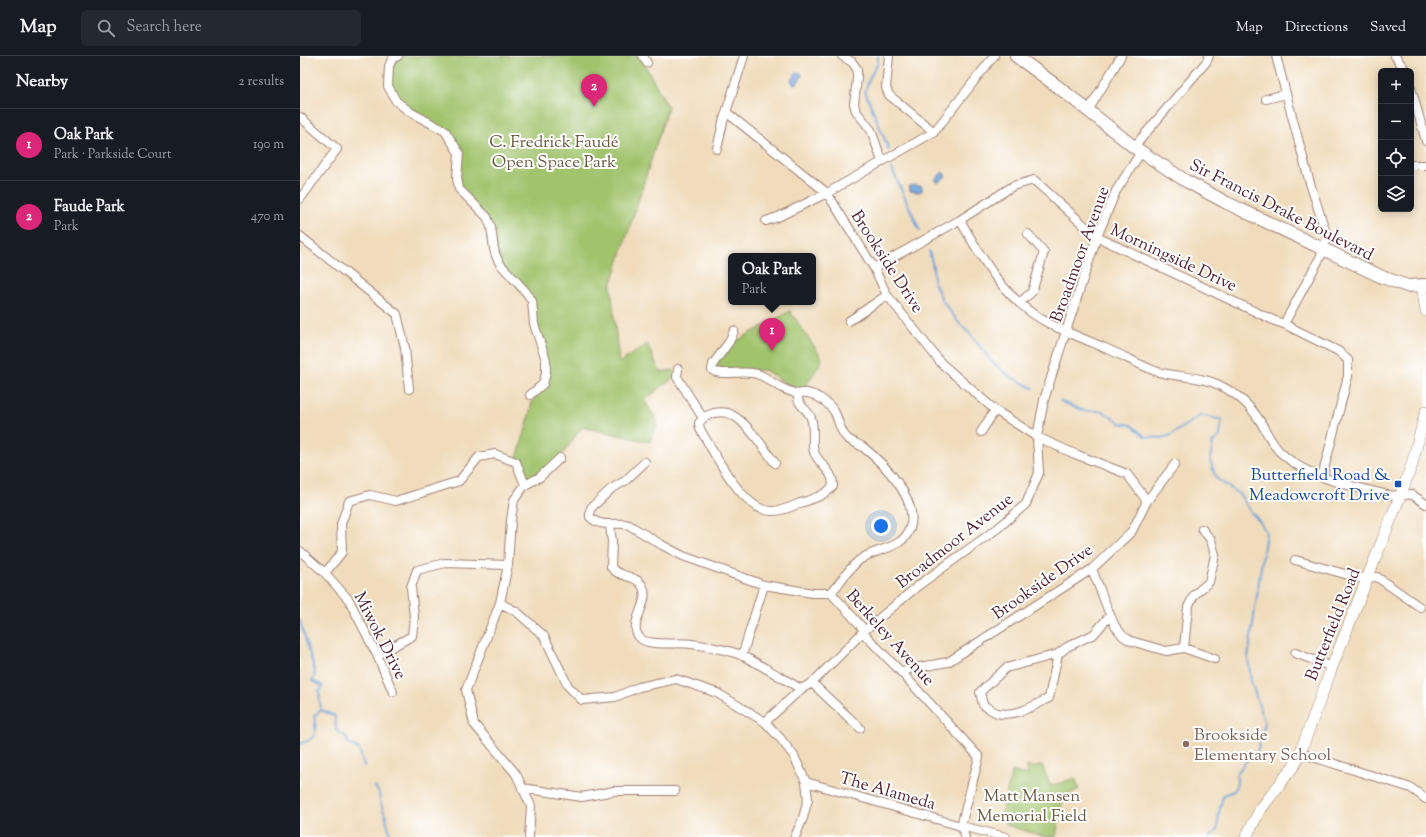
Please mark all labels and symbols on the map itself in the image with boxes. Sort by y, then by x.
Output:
pin: 2 [581,74,607,107]
park label: C. Fredrick Faudé Open Space Park [489,131,619,175]
street label: Sir Francis Drake Boulevard [1185,154,1378,268]
street label: Broadmoor Avenue [1045,183,1117,326]
street label: Brookside Drive [844,206,929,318]
street label: Morningside Drive [1106,219,1241,299]
pin: 1 [759,318,785,351]
place label: Butterfield Road & Meadowcroft Drive [1249,464,1391,508]
marker: Butterfield Road & Meadowcroft Drive [1393,479,1403,489]
street label: Broadmoor Avenue [892,488,1019,595]
your location [871,516,891,536]
street label: Brookside Drive [988,539,1098,626]
street label: Butterfield Road [1300,564,1368,685]
street label: Berkeley Avenue [840,585,940,692]
street label: Miwok Drive [347,588,412,684]
place label: Brookside Elementary School [1194,724,1331,768]
marker: Brookside Elementary School [1181,739,1191,749]
street label: The Alameda [837,767,938,817]
park label: Matt Mansen Memorial Field [977,785,1087,829]

